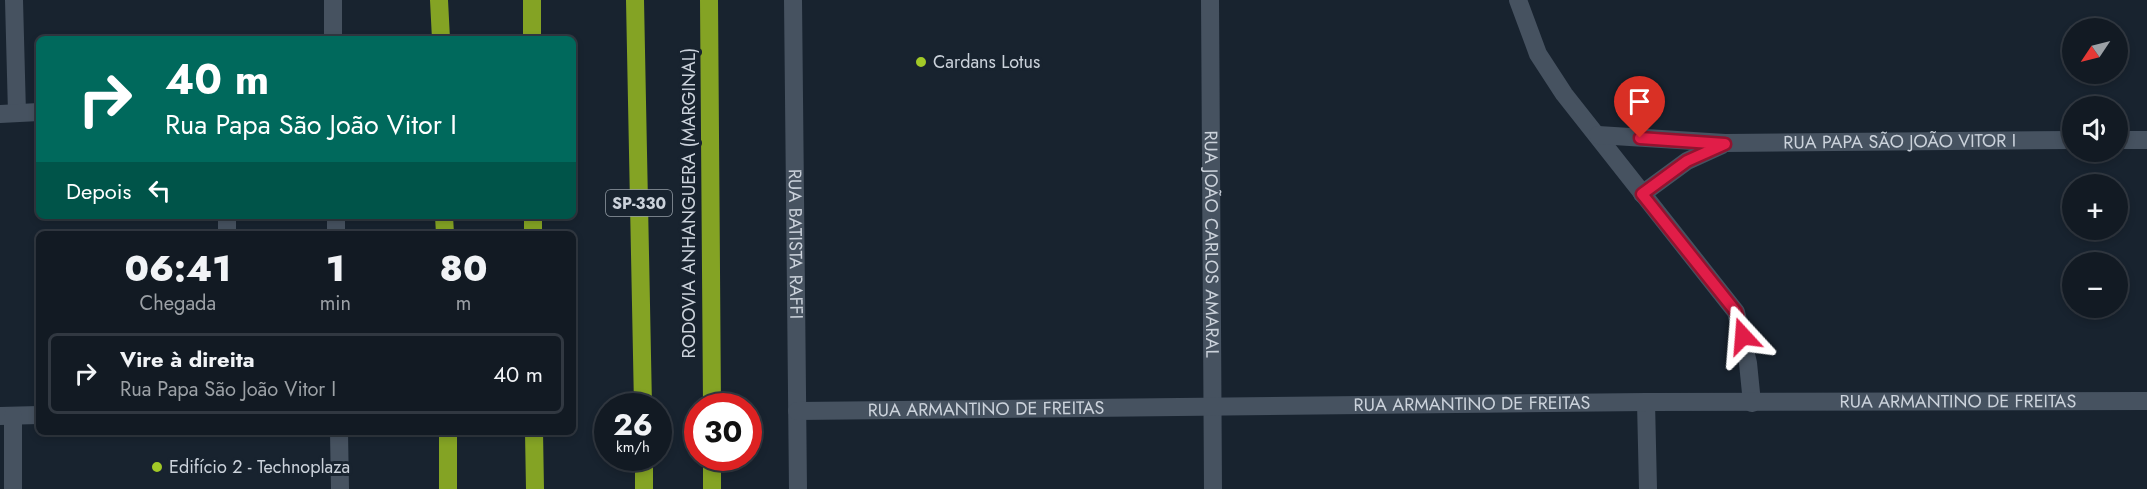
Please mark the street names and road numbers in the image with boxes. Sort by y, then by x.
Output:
street label: RODOVIA ANHANGUERA (MARGINAL) [676,48,702,358]
street label: RUA PAPA SÃO JOÃO VITOR I [1783,127,2016,155]
street label: RUA JOÃO CARLOS AMARAL [1198,130,1225,358]
street label: RUA BATISTA RAFFI [782,169,809,319]
road number: SP-330 [606,190,672,216]
street label: RUA ARMANTINO DE FREITAS [1840,388,2077,415]
street label: RUA ARMANTINO DE FREITAS [1353,390,1591,418]
street label: RUA ARMANTINO DE FREITAS [867,395,1105,423]

